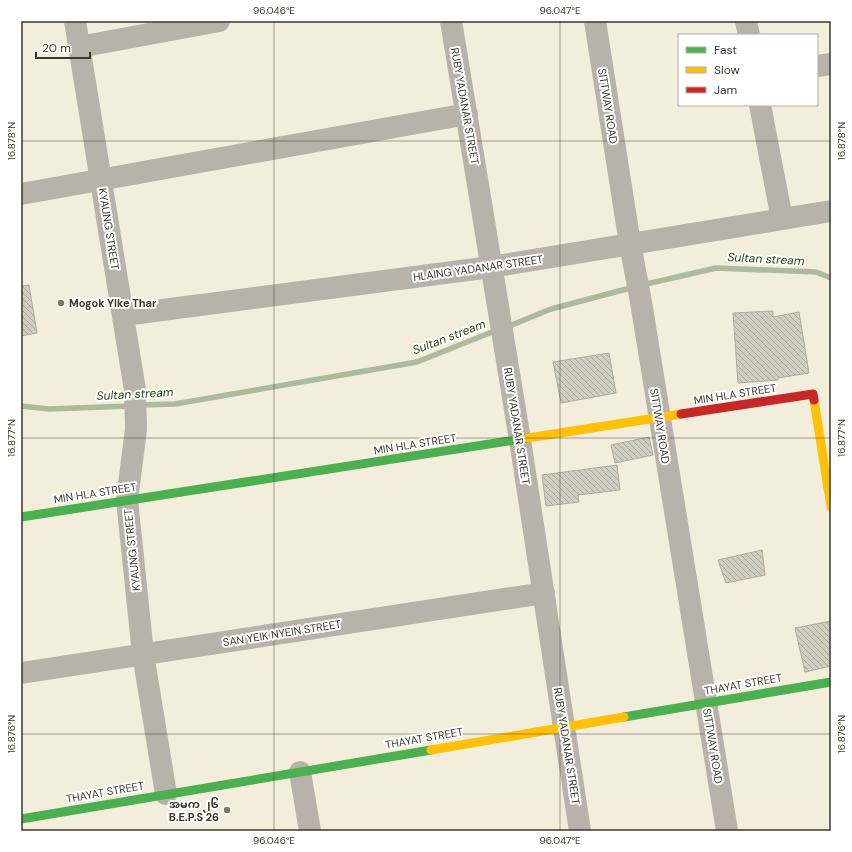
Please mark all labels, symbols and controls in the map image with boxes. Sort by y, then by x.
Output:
text: 96.046°E [253,4,295,17]
text: 96.047°E [539,4,581,17]
scale bar [36,34,90,60]
legend [678,34,818,106]
text: 20 m [42,40,71,56]
text: Fast [714,42,737,58]
street label: RUBY YADANAR STREET [448,46,482,166]
text: Slow [714,62,740,78]
street label: SITTWAY ROAD [595,67,621,145]
text: Jam [714,82,737,98]
text: 16.878°N [5,122,18,160]
text: 16.878°N [835,122,848,160]
street label: KYAUNG STREET [96,187,122,271]
water label: Sultan stream [727,249,805,269]
street label: HLAING YADANAR STREET [412,252,544,284]
place label: Mogok Yike Thar [69,296,157,310]
marker: Mogok Yike Thar [56,298,66,308]
water label: Sultan stream [410,316,488,358]
street label: RUBY YADANAR STREET [501,366,533,486]
street label: MIN HLA STREET [693,381,777,407]
water label: Sultan stream [96,384,174,404]
street label: SITTWAY ROAD [647,387,673,465]
text: 16.877°N [5,419,18,457]
text: 16.877°N [835,419,848,457]
street label: MIN HLA STREET [373,431,457,457]
street label: MIN HLA STREET [53,480,137,506]
street label: KYAUNG STREET [121,508,143,592]
street label: SAN YEIK NYEIN STREET [222,617,342,649]
street label: THAYAT STREET [703,670,783,698]
street label: RUBY YADANAR STREET [551,686,583,806]
street label: SITTWAY ROAD [700,707,726,785]
text: 16.876°N [5,715,18,753]
text: 16.876°N [835,715,848,753]
street label: THAYAT STREET [384,724,464,752]
street label: THAYAT STREET [65,778,145,806]
place label: အမက ၂၆ B.E.P.S 26 [169,797,219,824]
marker: အမက ၂၆ B.E.P.S 26 [222,805,232,815]
text: 96.046°E [253,834,295,847]
text: 96.047°E [539,834,581,847]

